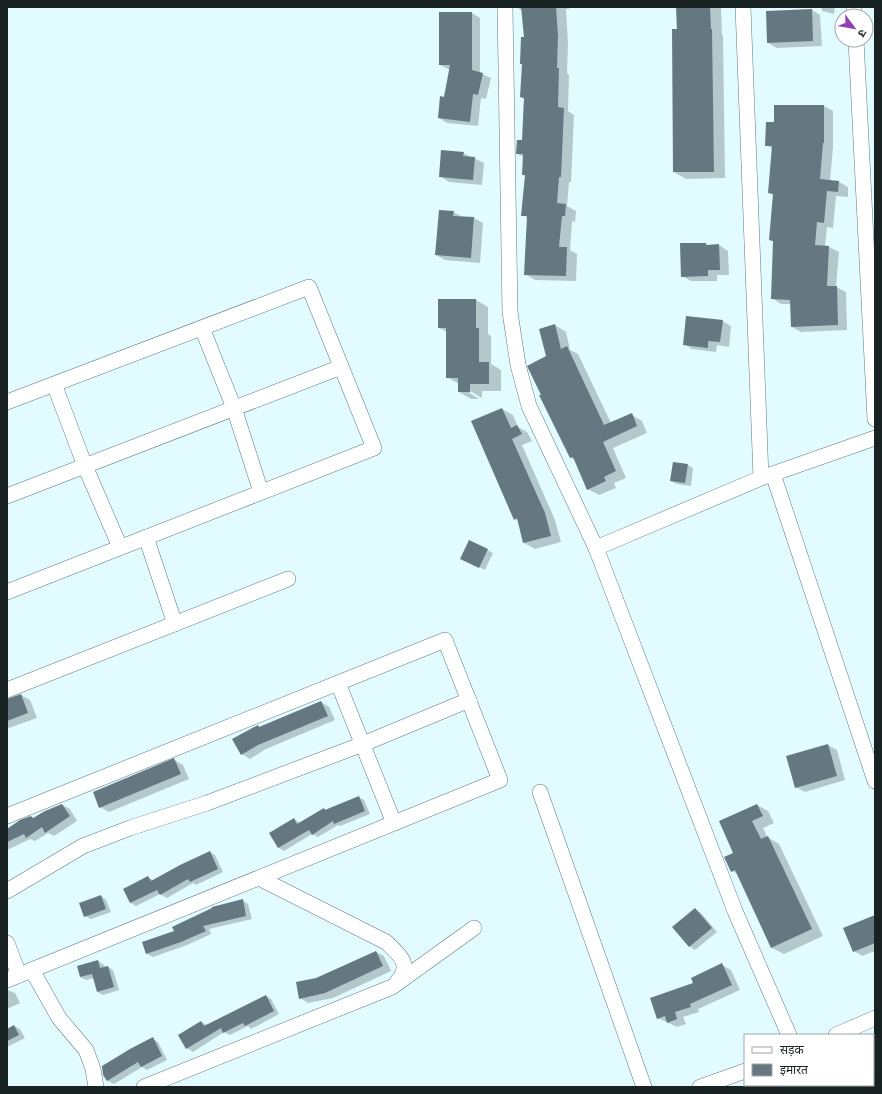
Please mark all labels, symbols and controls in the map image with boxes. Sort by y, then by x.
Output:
north arrow [834,8,874,48]
text: उ [855,27,870,40]
legend [744,1034,874,1086]
text: सड़क [780,1042,805,1058]
text: इमारत [780,1062,809,1078]

